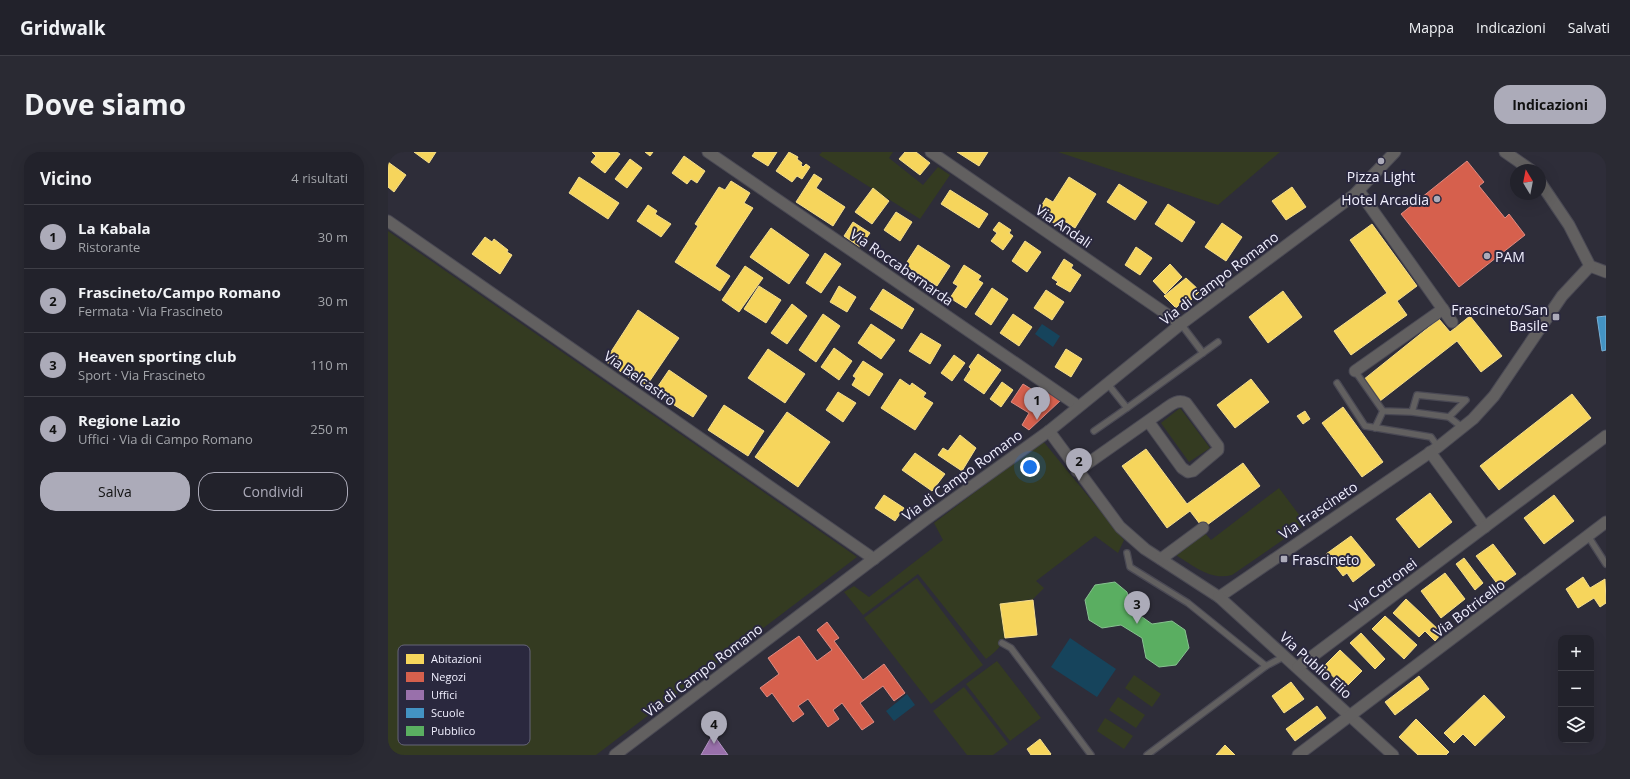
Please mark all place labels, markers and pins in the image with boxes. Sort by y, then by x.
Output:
marker: Pizza Light [1376,156,1386,166]
place label: Pizza Light [1347,167,1415,186]
place label: Hotel Arcadia [1341,190,1429,209]
marker: Hotel Arcadia [1432,194,1442,204]
place label: PAM [1495,247,1525,266]
marker: PAM [1482,251,1492,261]
place label: Frascineto/San Basile [1451,300,1548,335]
marker: Frascineto/San Basile [1551,312,1561,322]
pin: 1 [1024,387,1050,420]
pin: 2 [1066,448,1092,481]
place label: Frascineto [1292,550,1360,569]
marker: Frascineto [1279,554,1289,564]
pin: 3 [1124,591,1150,624]
pin: 4 [701,711,727,744]

